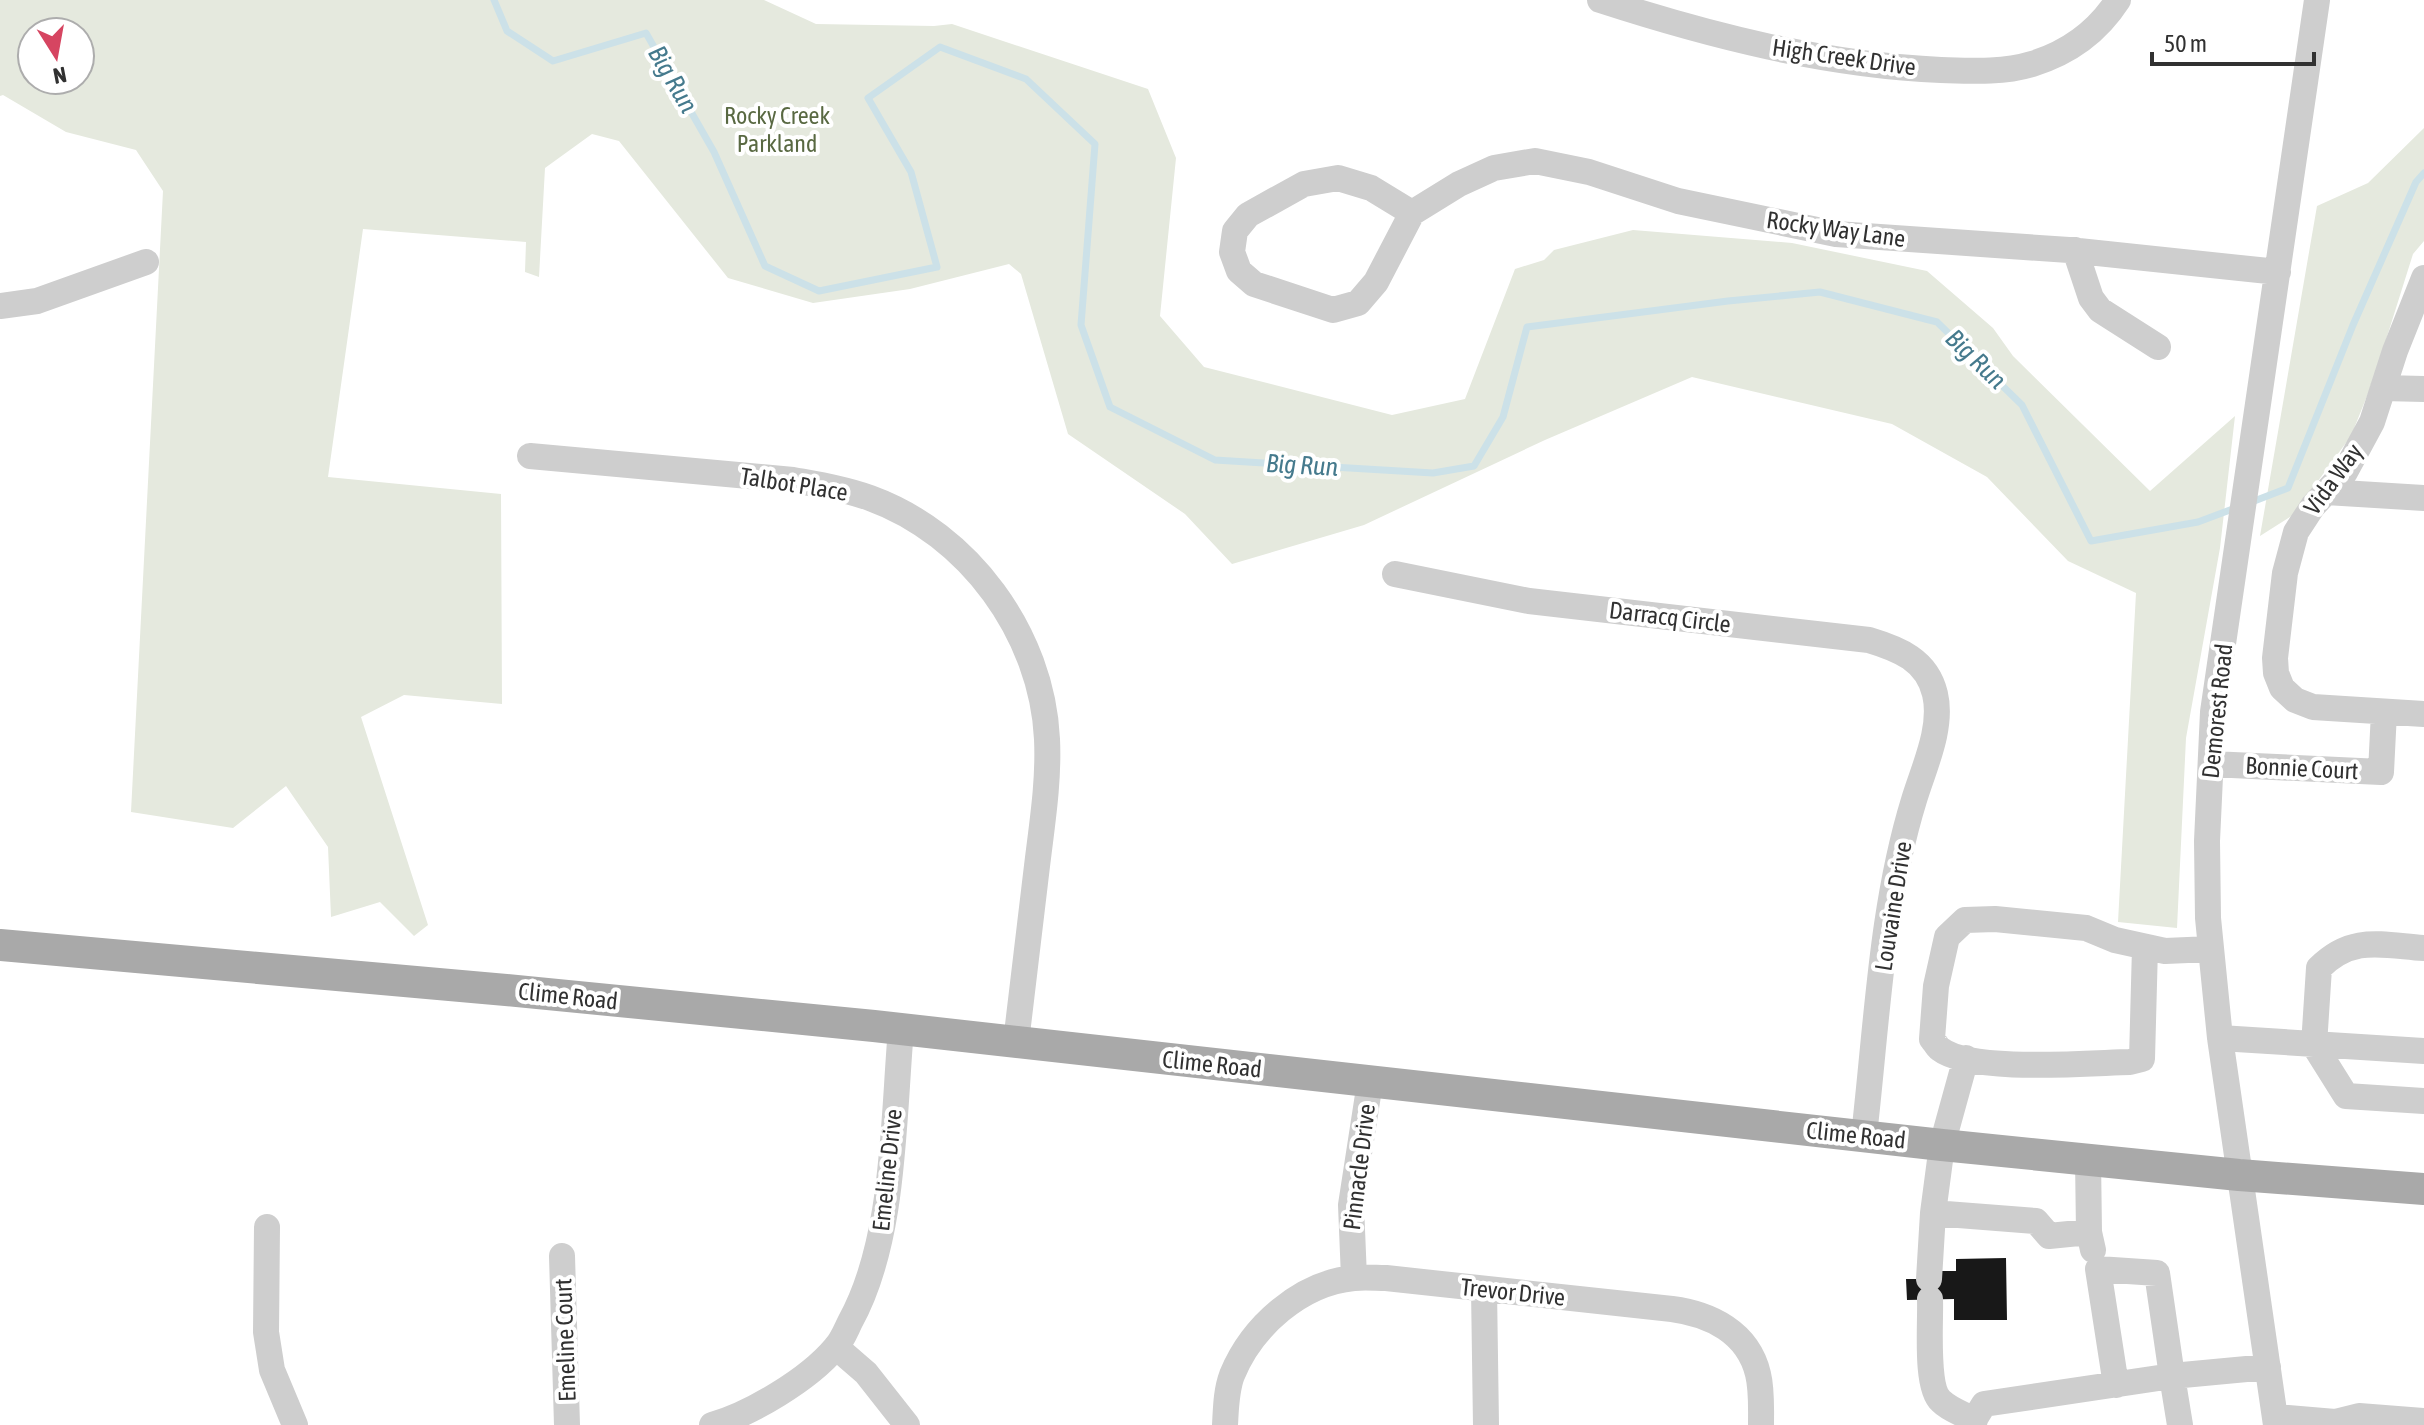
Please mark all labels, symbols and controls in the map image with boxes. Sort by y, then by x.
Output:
north arrow [16,16,96,96]
scale bar [2152,16,2314,66]
text: 50 m [2164,30,2207,57]
street label: High Creek Drive [1770,34,1918,80]
water label: Big Run [642,40,704,118]
text: N [51,62,69,90]
park label: Rocky Creek Parkland [724,102,830,157]
street label: Rocky Way Lane [1765,206,1907,252]
water label: Big Run [1940,323,2013,395]
street label: Vida Way [2298,438,2368,520]
water label: Big Run [1265,448,1339,482]
street label: Talbot Place [738,462,850,506]
street label: Darracq Circle [1608,596,1732,638]
street label: Demorest Road [2196,642,2238,780]
street label: Bonnie Court [2245,752,2359,784]
street label: Louvaine Drive [1869,839,1917,973]
street label: Clime Road [517,977,619,1015]
street label: Clime Road [1161,1045,1263,1083]
street label: Pinnacle Drive [1338,1102,1380,1232]
street label: Emeline Drive [867,1108,907,1232]
street label: Clime Road [1805,1116,1907,1154]
street label: Trevor Drive [1460,1273,1566,1311]
street label: Emeline Court [549,1278,581,1402]

